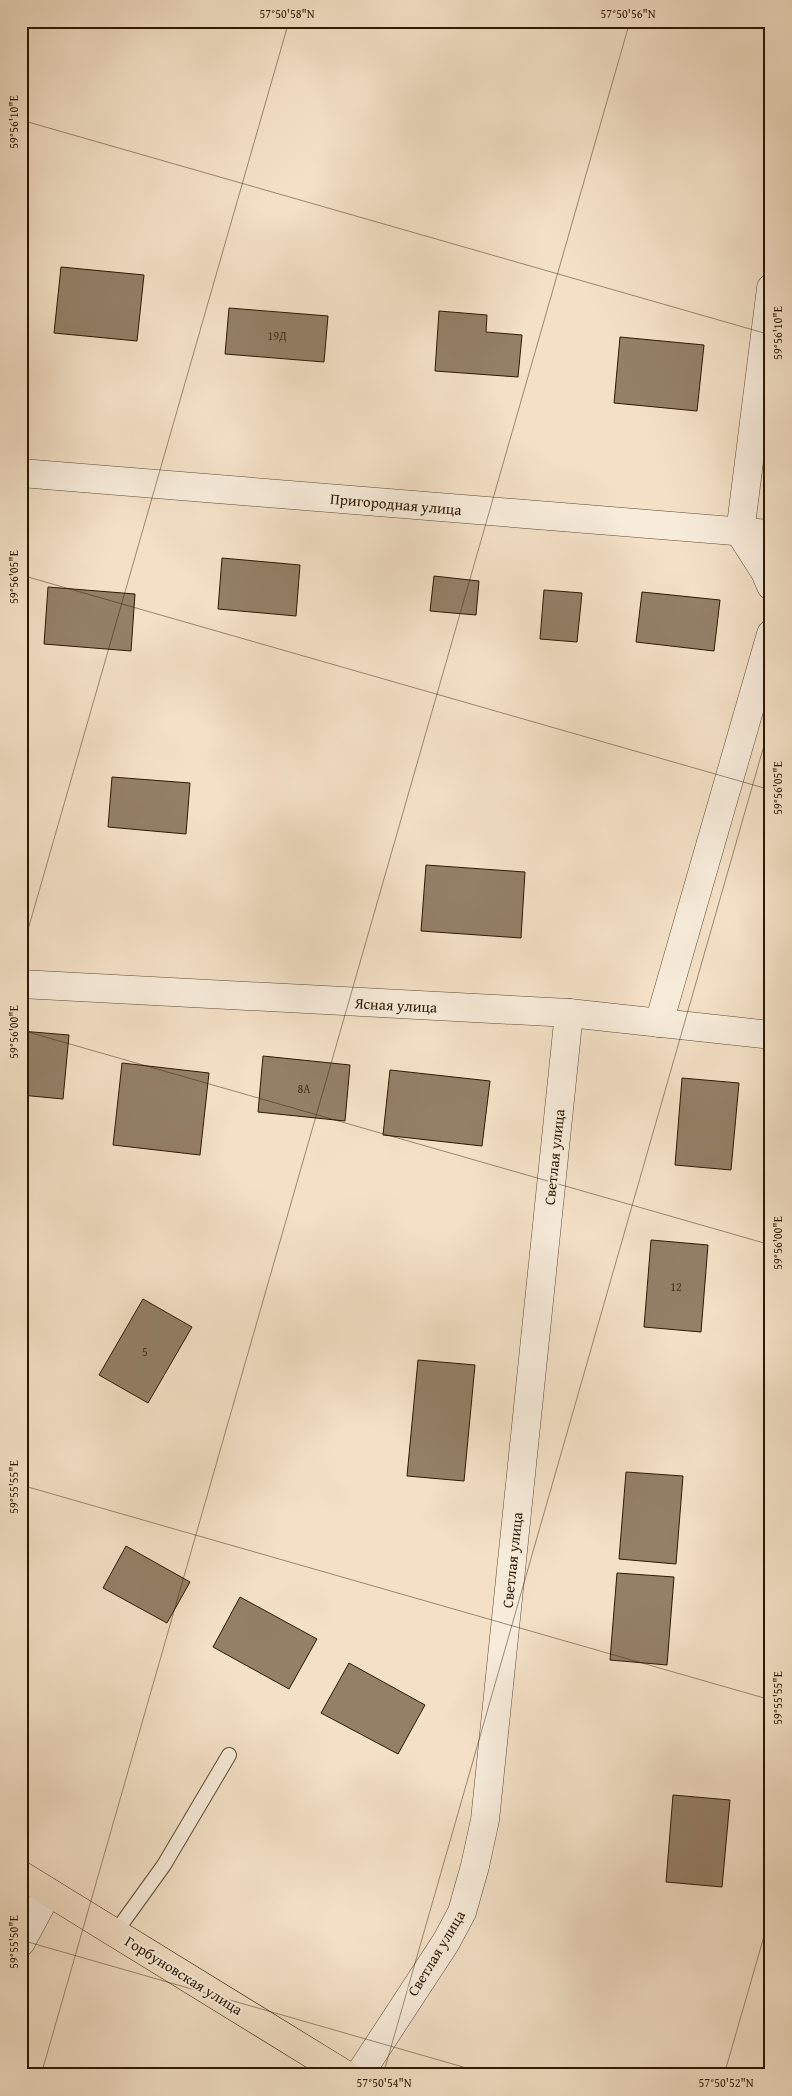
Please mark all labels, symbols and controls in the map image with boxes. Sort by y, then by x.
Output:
text: 57°50'58"N [259,5,315,22]
text: 57°50'56"N [600,5,656,22]
text: 59°56'10"E [5,95,22,149]
text: 59°56'10"E [769,306,786,360]
house number: 19Д [267,327,287,344]
street label: Пригородная улица [329,488,463,520]
text: 59°56'05"E [5,550,22,604]
text: 59°56'05"E [769,761,786,815]
street label: Ясная улица [353,992,439,1018]
text: 59°56'00"E [5,1005,22,1059]
house number: 8А [297,1080,311,1097]
street label: Светлая улица [539,1107,570,1206]
text: 59°56'00"E [769,1216,786,1270]
house number: 12 [670,1278,682,1295]
house number: 5 [142,1343,148,1360]
text: 59°55'55"E [5,1460,22,1514]
street label: Светлая улица [497,1510,528,1609]
text: 59°55'55"E [769,1671,786,1725]
street label: Светлая улица [402,1905,470,2000]
text: 59°55'50"E [5,1915,22,1969]
street label: Горбуновская улица [121,1930,248,2020]
text: 57°50'54"N [356,2074,412,2091]
text: 57°50'52"N [698,2074,754,2091]

